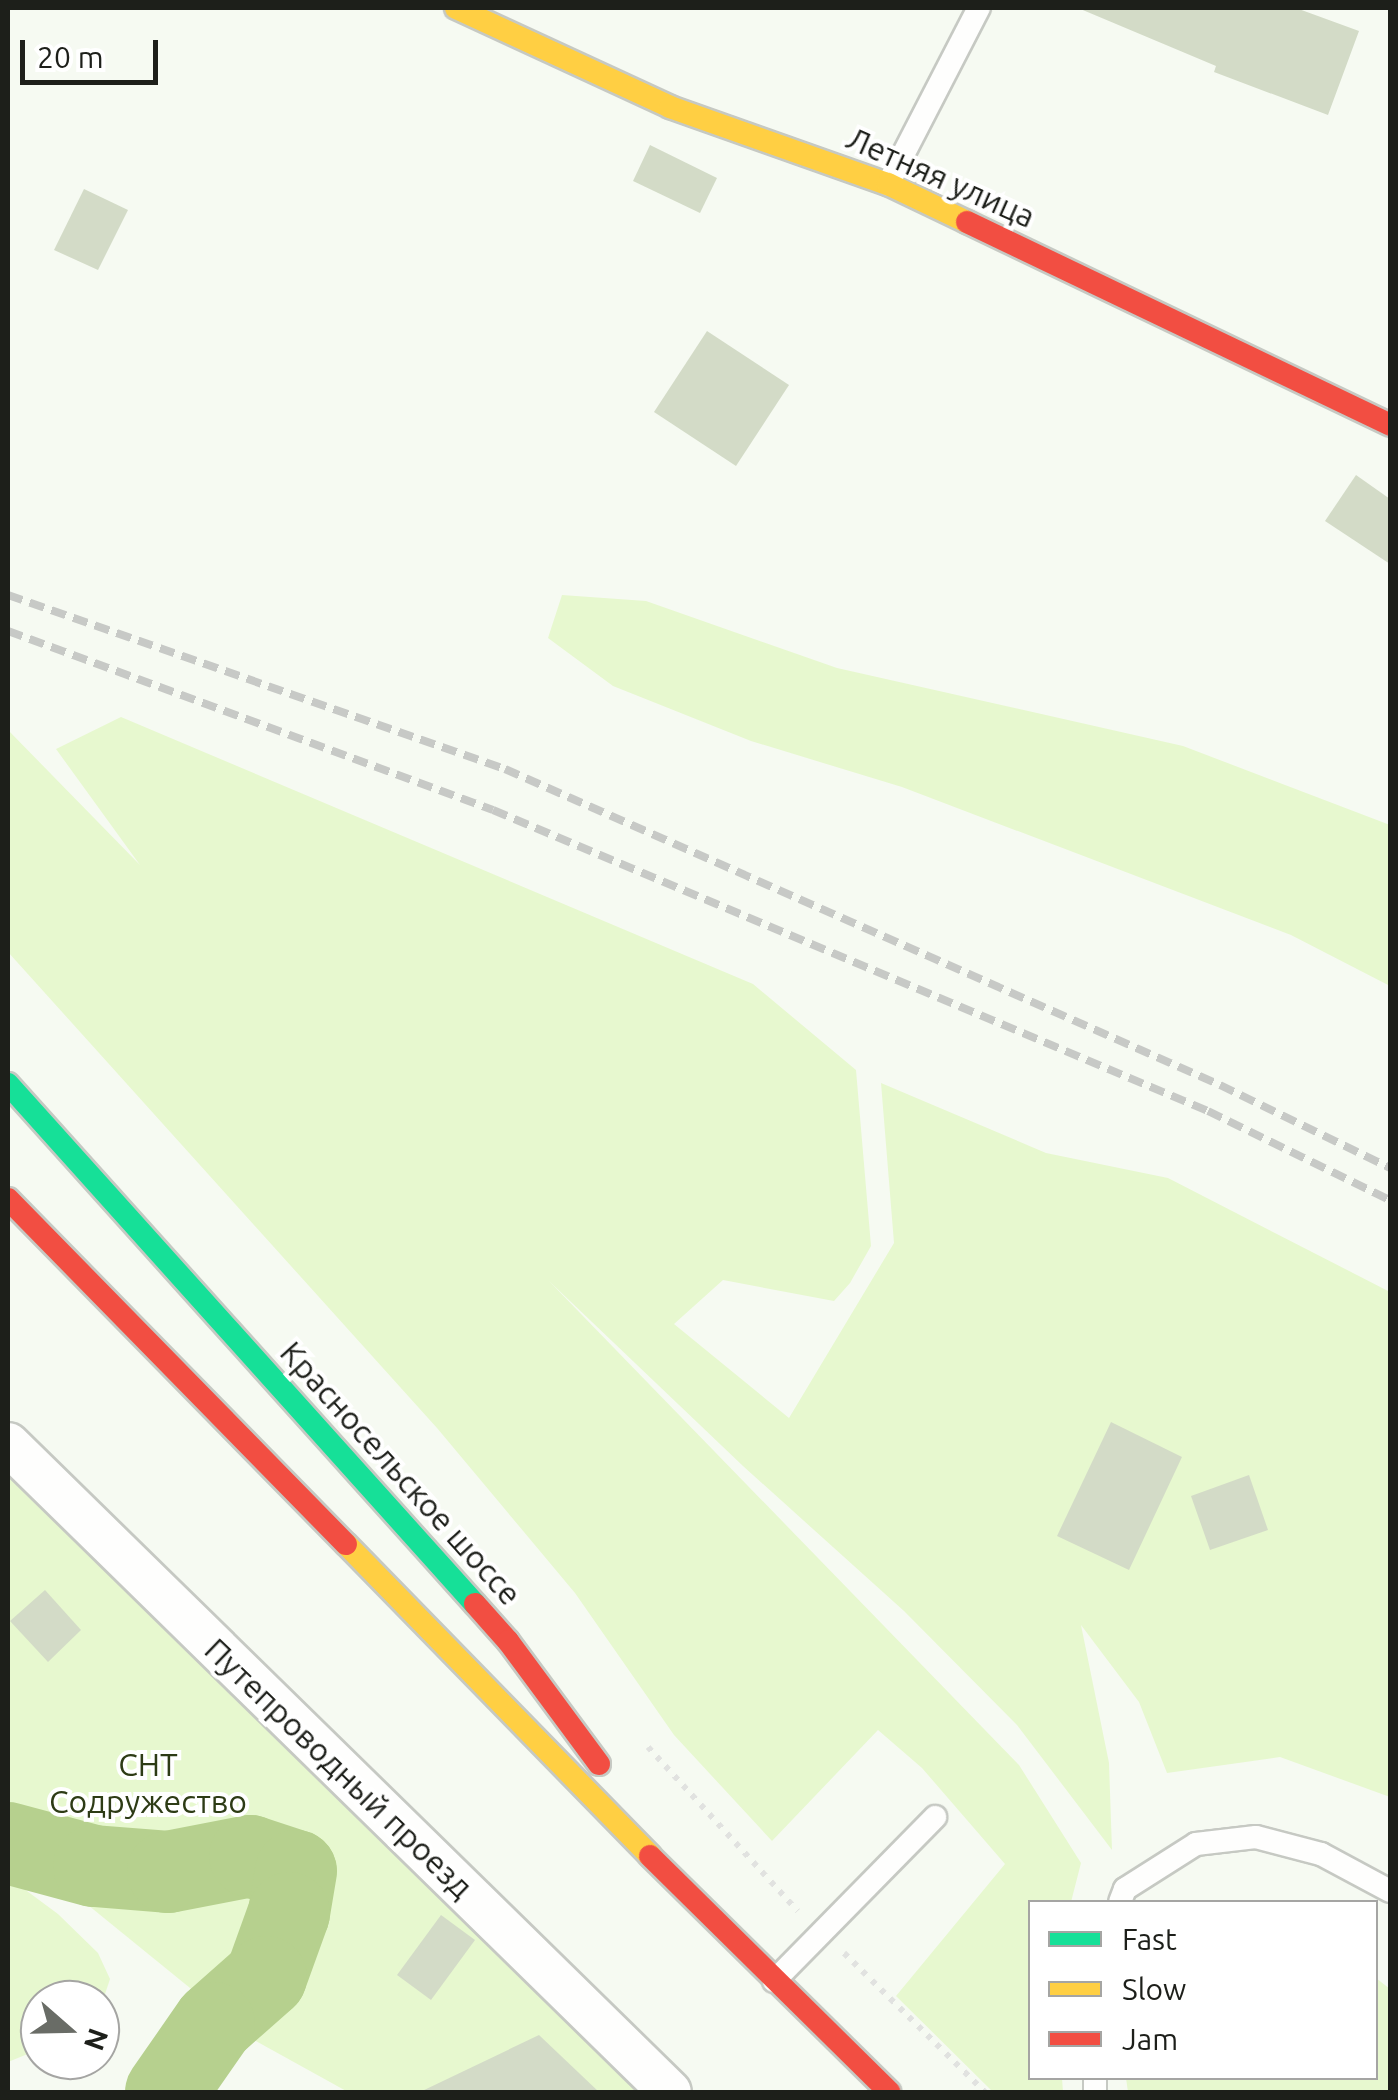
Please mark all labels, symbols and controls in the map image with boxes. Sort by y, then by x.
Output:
scale bar [25,20,162,82]
text: 20 m [37,40,104,74]
street label: Летняя улица [841,118,1041,236]
street label: Красносельское шоссе [273,1333,529,1613]
street label: Путепроводный проезд [197,1630,481,1906]
park label: СНТ Содружество [49,1746,247,1821]
legend [1028,1900,1378,2080]
text: Fast [1122,1922,1177,1956]
text: Slow [1122,1972,1186,2006]
north arrow [20,1980,120,2080]
text: Jam [1122,2022,1178,2056]
text: N [79,2025,115,2055]

